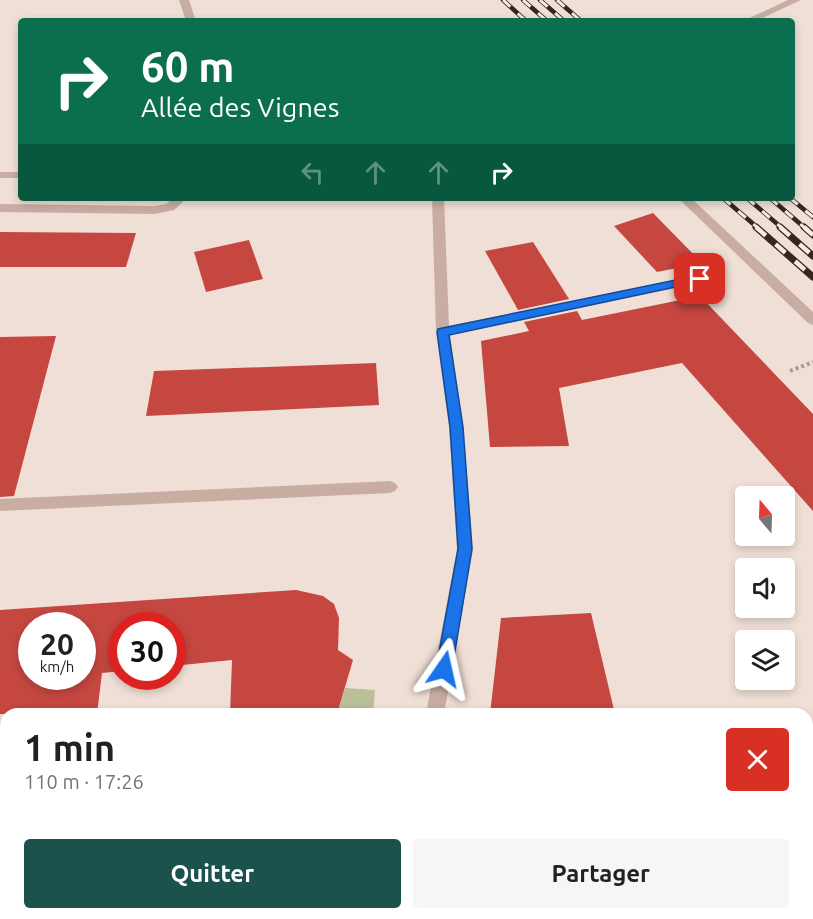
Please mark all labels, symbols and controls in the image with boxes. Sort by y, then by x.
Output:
icon: right [42,42,120,120]
text: 60 m [141,43,235,90]
text: Allée des Vignes [141,92,339,122]
icon: left [296,156,329,189]
icon: ahead [359,156,392,189]
icon: ahead [422,156,455,189]
icon: right [485,156,518,189]
pin [674,253,725,304]
icon: arrive [683,262,716,295]
north arrow [735,486,795,546]
map controls [735,486,795,690]
button: sound [735,558,795,618]
speed limit sign: 30 [108,612,186,690]
text: 20 [40,627,74,661]
button: layers [735,630,795,690]
position arrow [412,637,476,701]
text: km/h [40,658,74,675]
text: 1 min [24,727,115,768]
button: close [726,728,789,791]
text: 110 m · 17:26 [24,770,144,793]
button: Quitter [24,839,401,908]
button: Partager [413,839,789,908]

